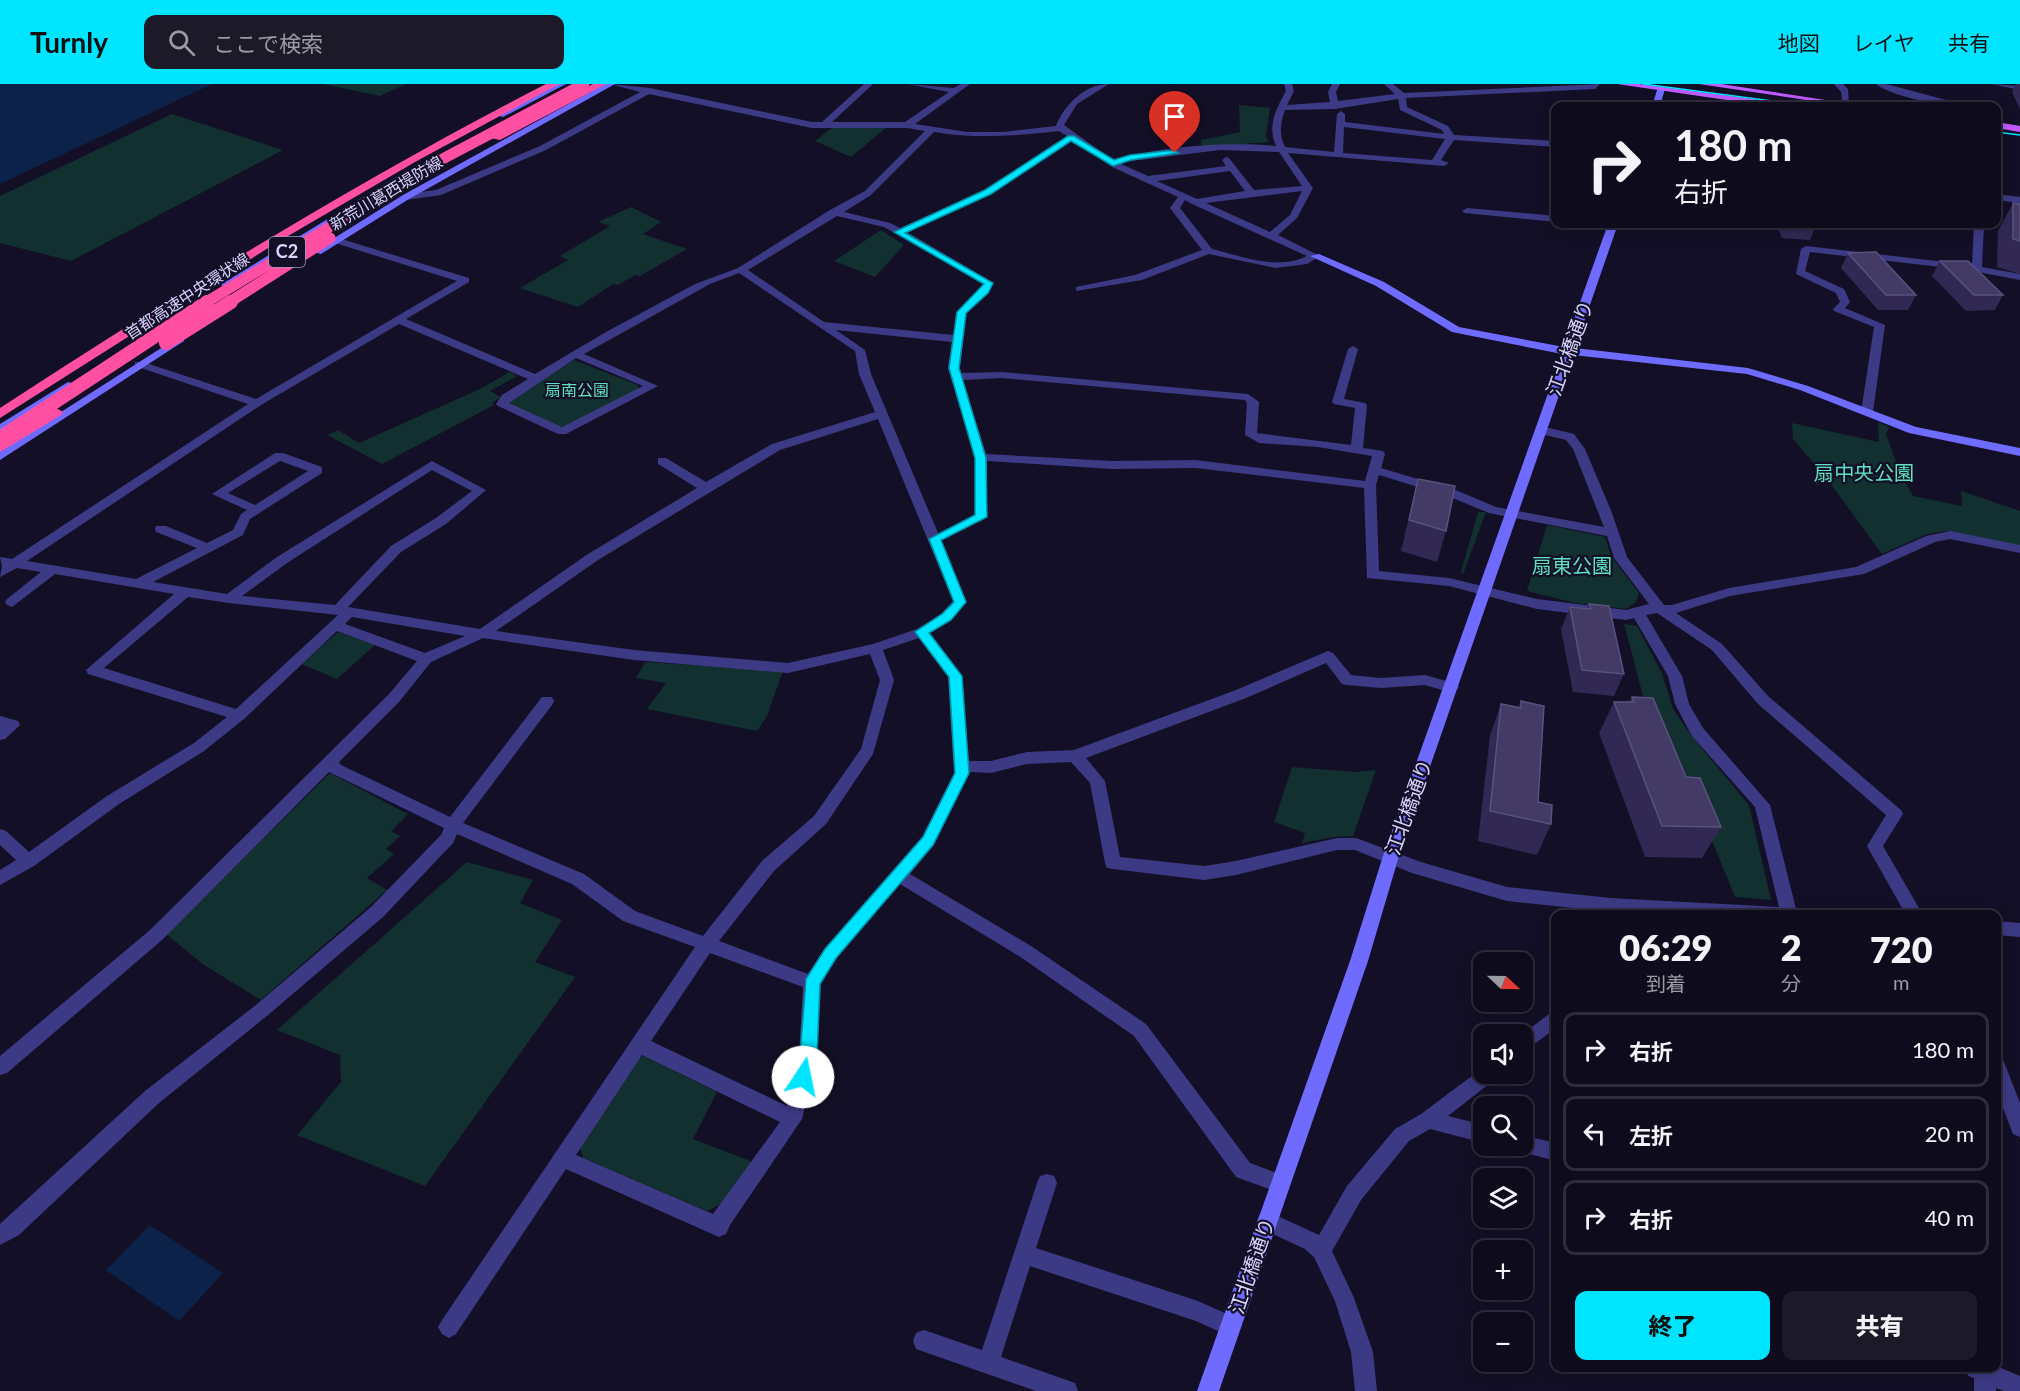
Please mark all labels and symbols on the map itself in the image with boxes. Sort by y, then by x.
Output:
pin [1149,91,1200,153]
street label: 新荒川葛西堤防線 [326,151,446,234]
road number: C2 [269,237,305,267]
street label: 首都高速中央環状線 [121,248,252,343]
street label: 江北橋通り [1541,297,1597,399]
park label: 扇南公園 [545,380,609,399]
park label: 扇中央公園 [1814,460,1914,484]
park label: 扇東公園 [1532,553,1612,577]
street label: 江北橋通り [1380,756,1436,858]
north arrow [1473,952,1533,1012]
position arrow [771,1045,835,1109]
street label: 江北橋通り [1223,1214,1279,1317]

